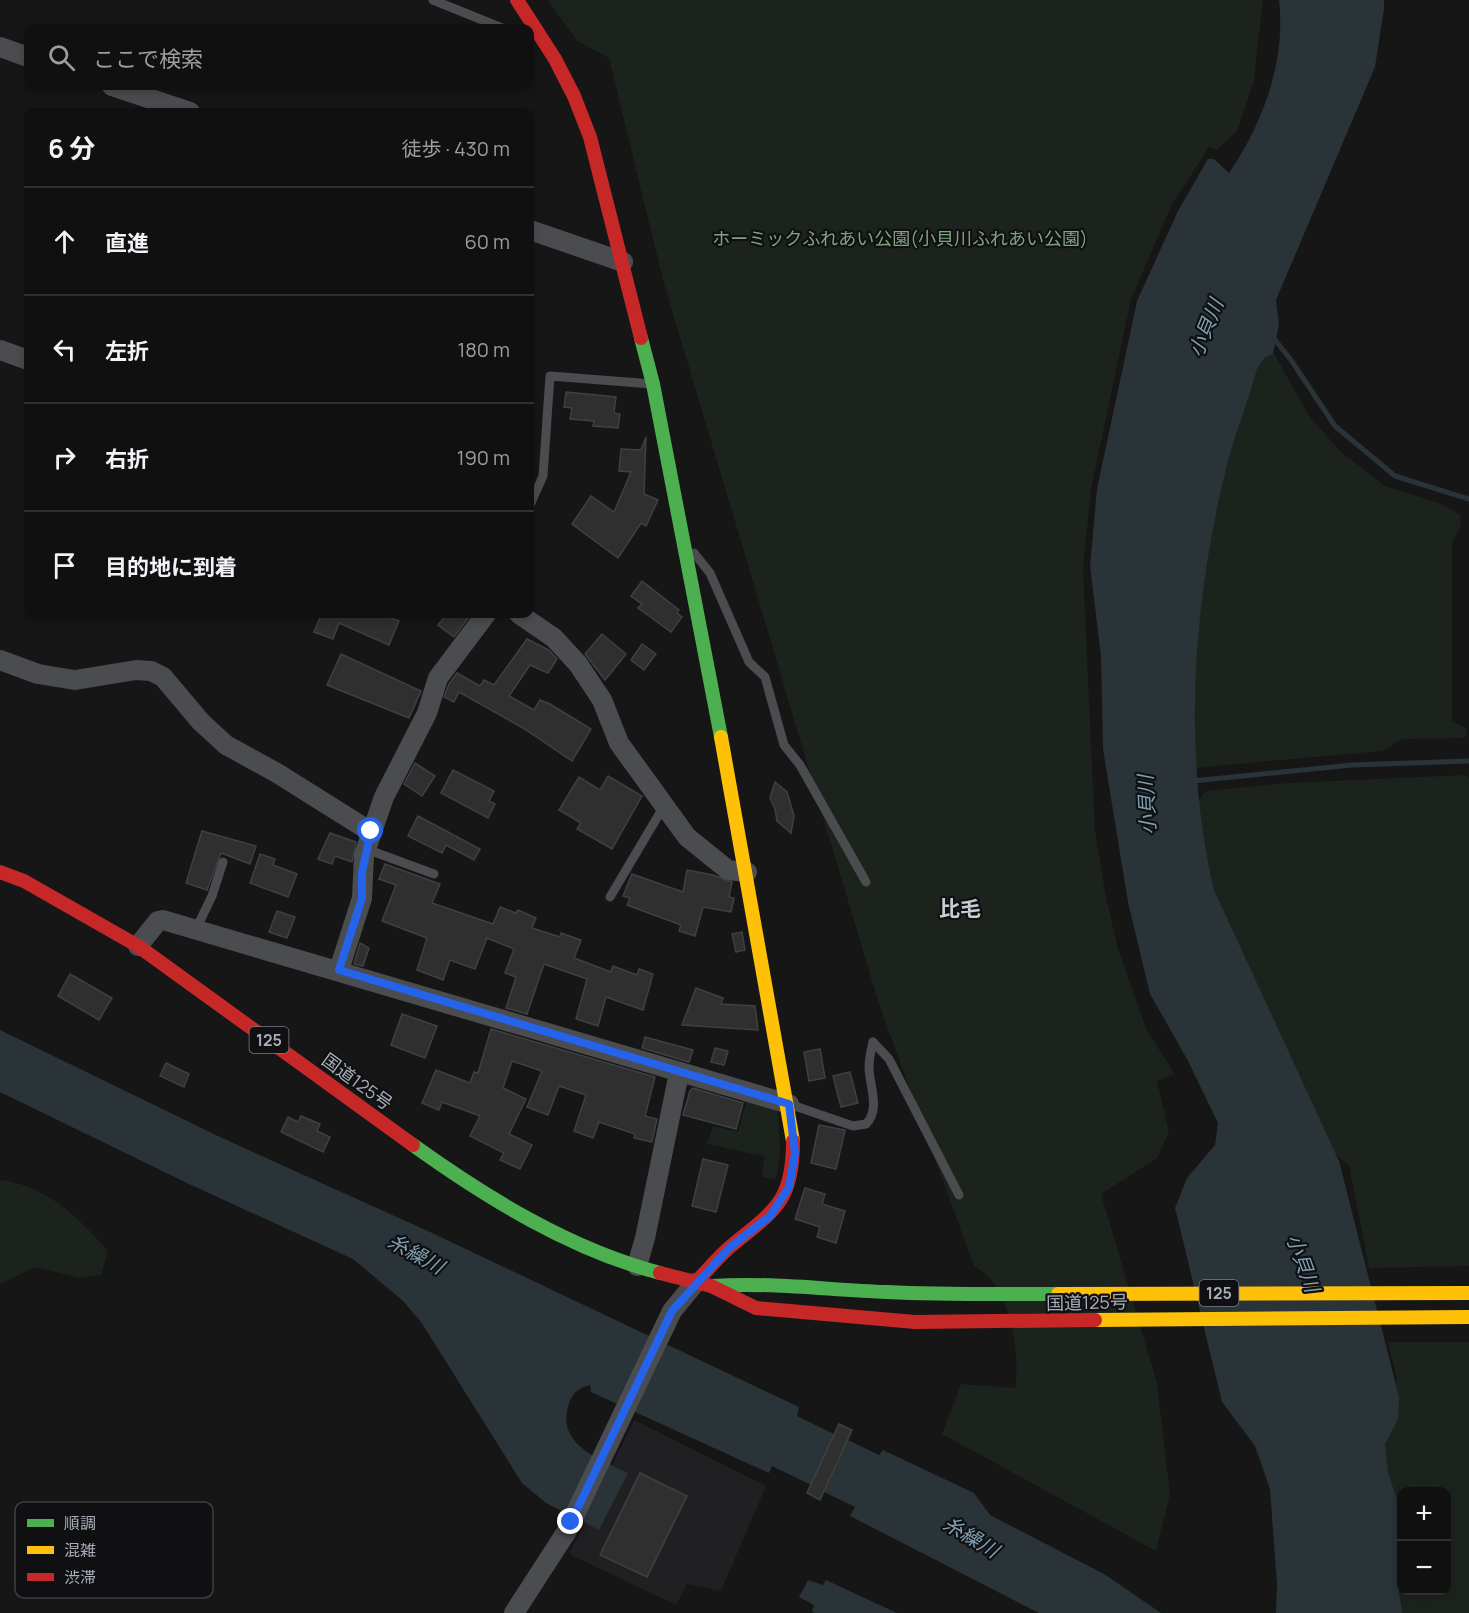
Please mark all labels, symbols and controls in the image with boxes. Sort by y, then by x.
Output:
search box [24,24,534,90]
icon: search [45,41,78,74]
text: ここで検索 [93,44,203,74]
text: 6 分 [48,130,95,166]
text: 徒歩 · 430 m [401,135,510,162]
icon: ahead [48,225,81,258]
park label: ホーミックふれあい公園(小貝川ふれあい公園) [712,226,1088,250]
text: 直進 [105,228,149,258]
text: 60 m [464,228,510,255]
water label: 小貝川 [1182,293,1230,361]
icon: left [48,333,81,366]
text: 左折 [105,336,149,366]
text: 180 m [457,336,510,363]
icon: right [48,441,81,474]
text: 右折 [105,444,149,474]
text: 190 m [457,444,510,471]
icon: arrive [48,549,81,582]
text: 目的地に到着 [105,552,237,582]
water label: 小貝川 [1131,772,1162,836]
route start [357,817,383,843]
district label: 比毛 [939,894,981,922]
road number: 125 [250,1027,288,1053]
street label: 国道125号 [317,1047,398,1115]
water label: 糸繰川 [383,1227,451,1281]
water label: 小貝川 [1281,1230,1327,1298]
road number: 125 [1200,1280,1238,1306]
street label: 国道125号 [1046,1289,1128,1315]
map controls [1397,1487,1451,1595]
button: + [1397,1487,1451,1541]
legend [15,1502,213,1598]
route end [557,1508,583,1534]
water label: 糸繰川 [939,1510,1006,1565]
text: 順調 [64,1512,96,1534]
text: 混雑 [64,1539,96,1561]
button: − [1397,1541,1451,1595]
text: 渋滞 [64,1566,96,1588]

